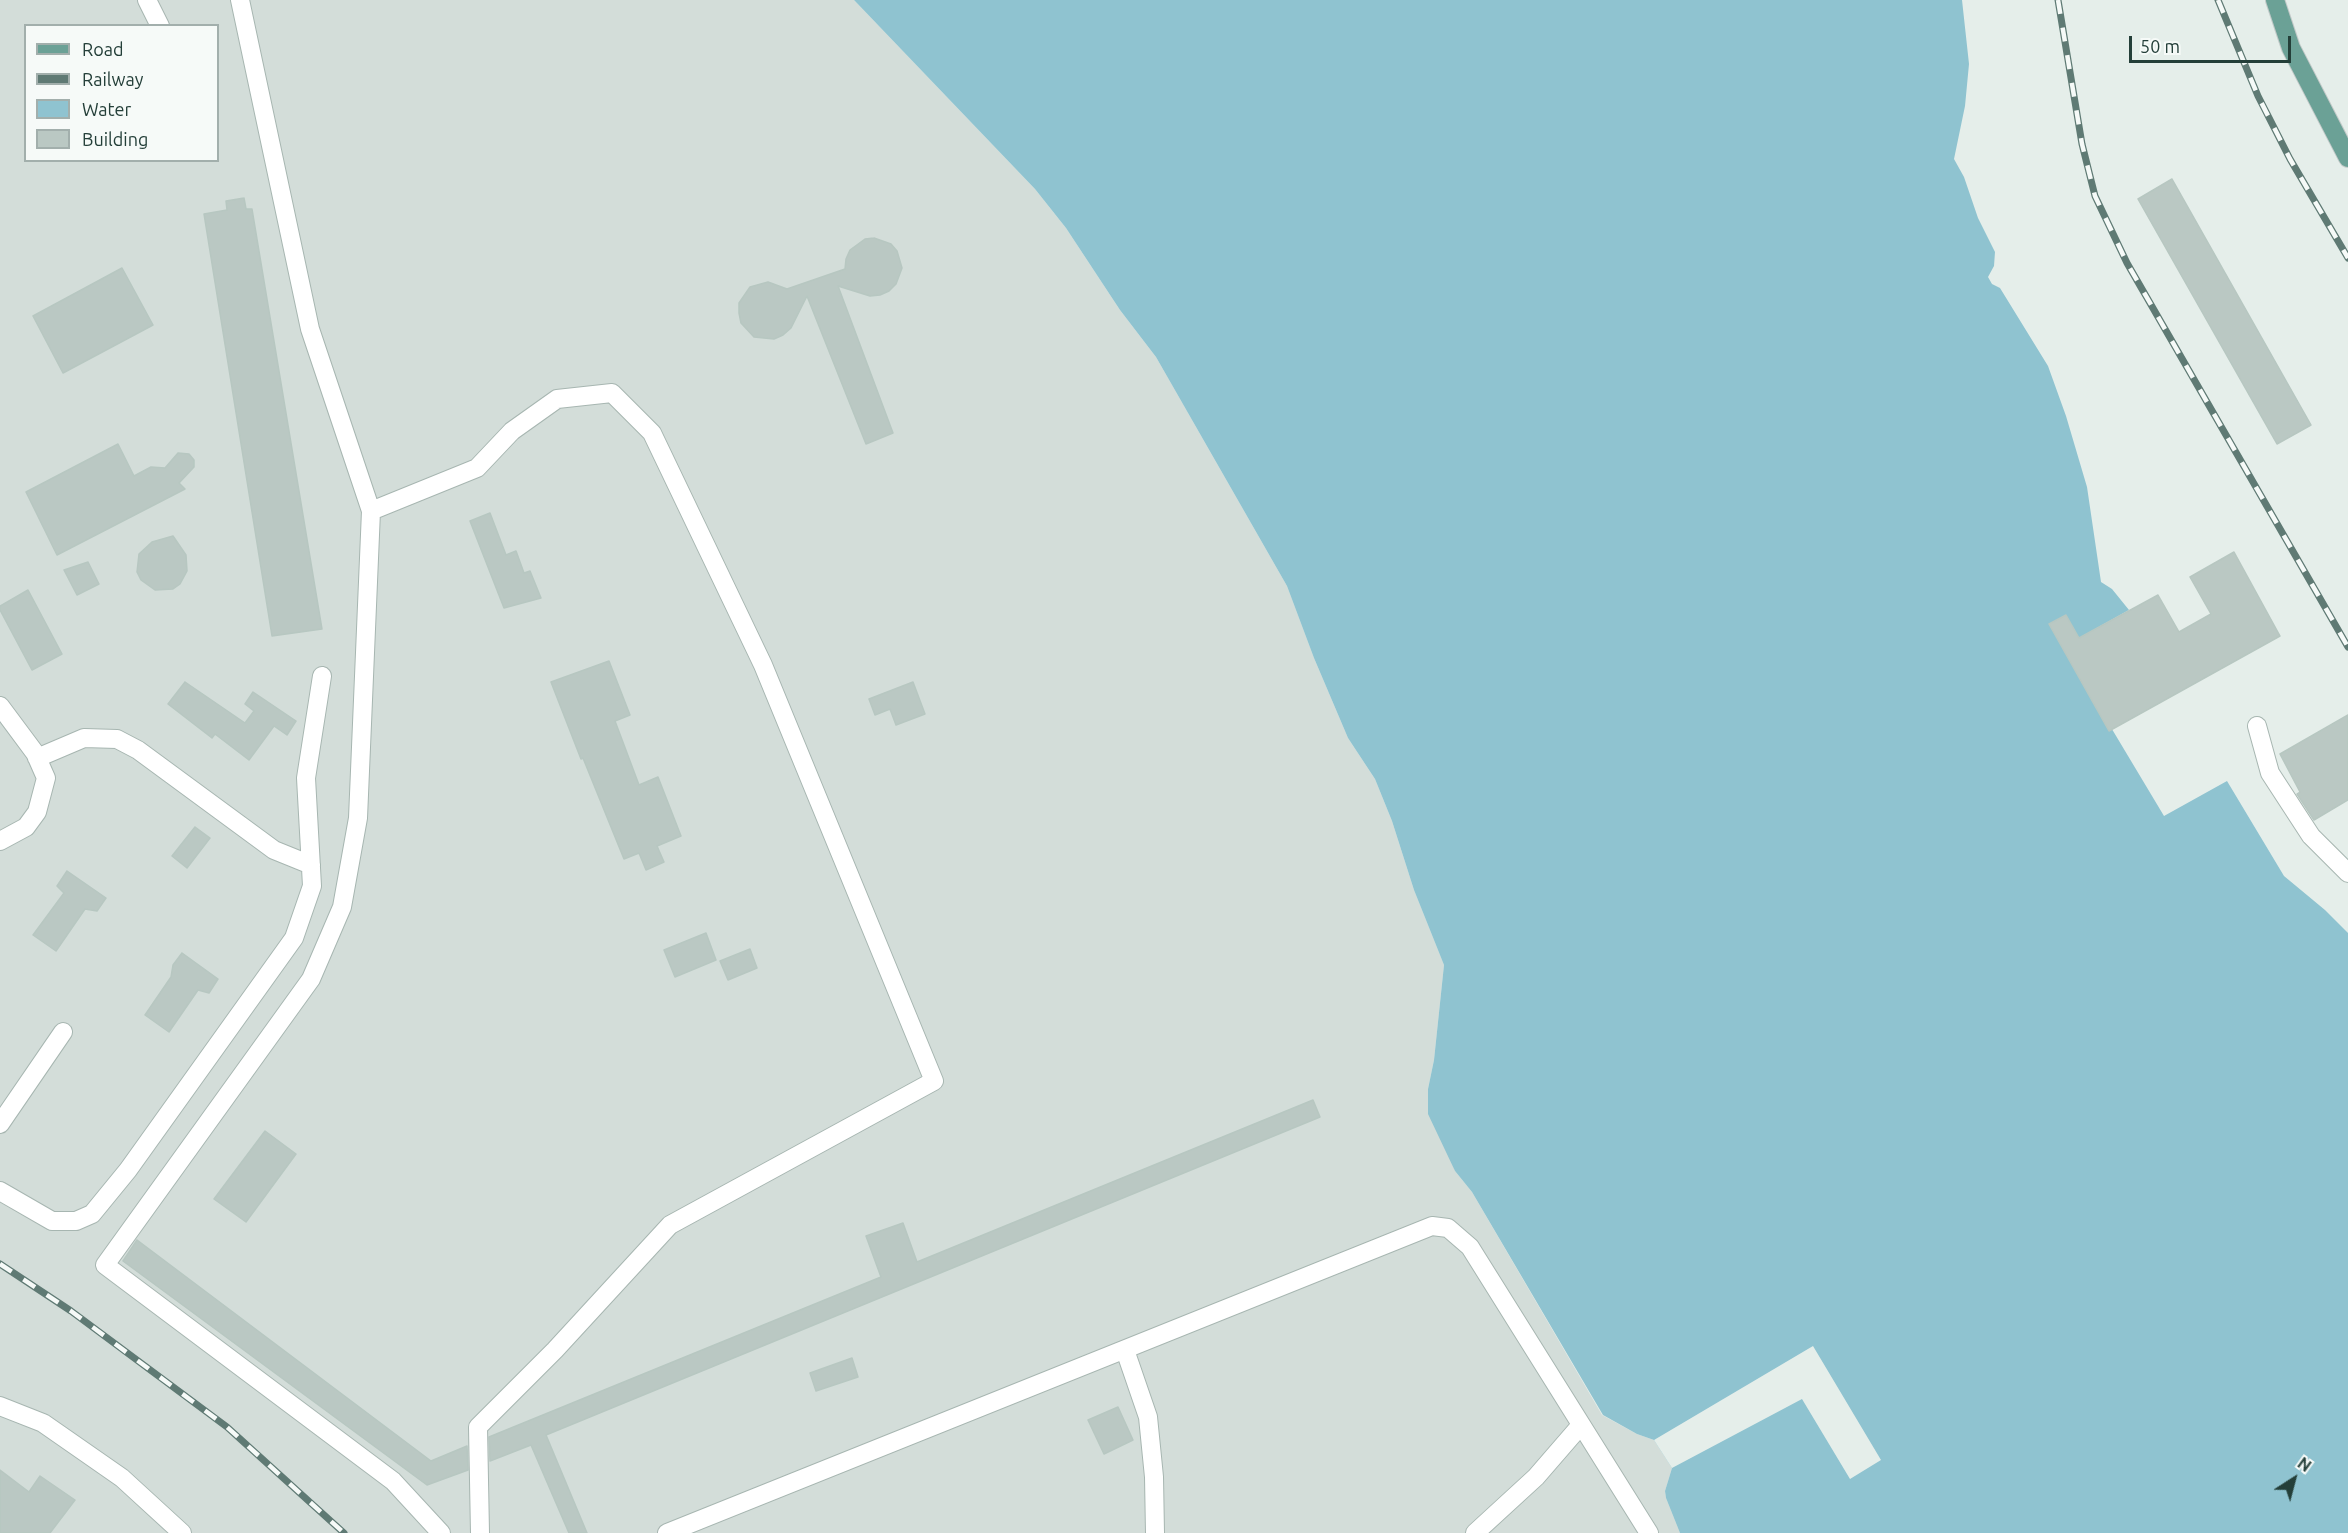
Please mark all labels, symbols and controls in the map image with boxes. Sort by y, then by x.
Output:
legend [24,24,219,162]
scale bar [2132,24,2294,62]
text: 50 m [2140,36,2180,56]
text: Road [82,39,124,59]
text: Railway [82,69,143,89]
text: Water [82,99,131,119]
text: Building [82,129,148,149]
north arrow [2264,1449,2324,1509]
text: N [2294,1454,2315,1475]

